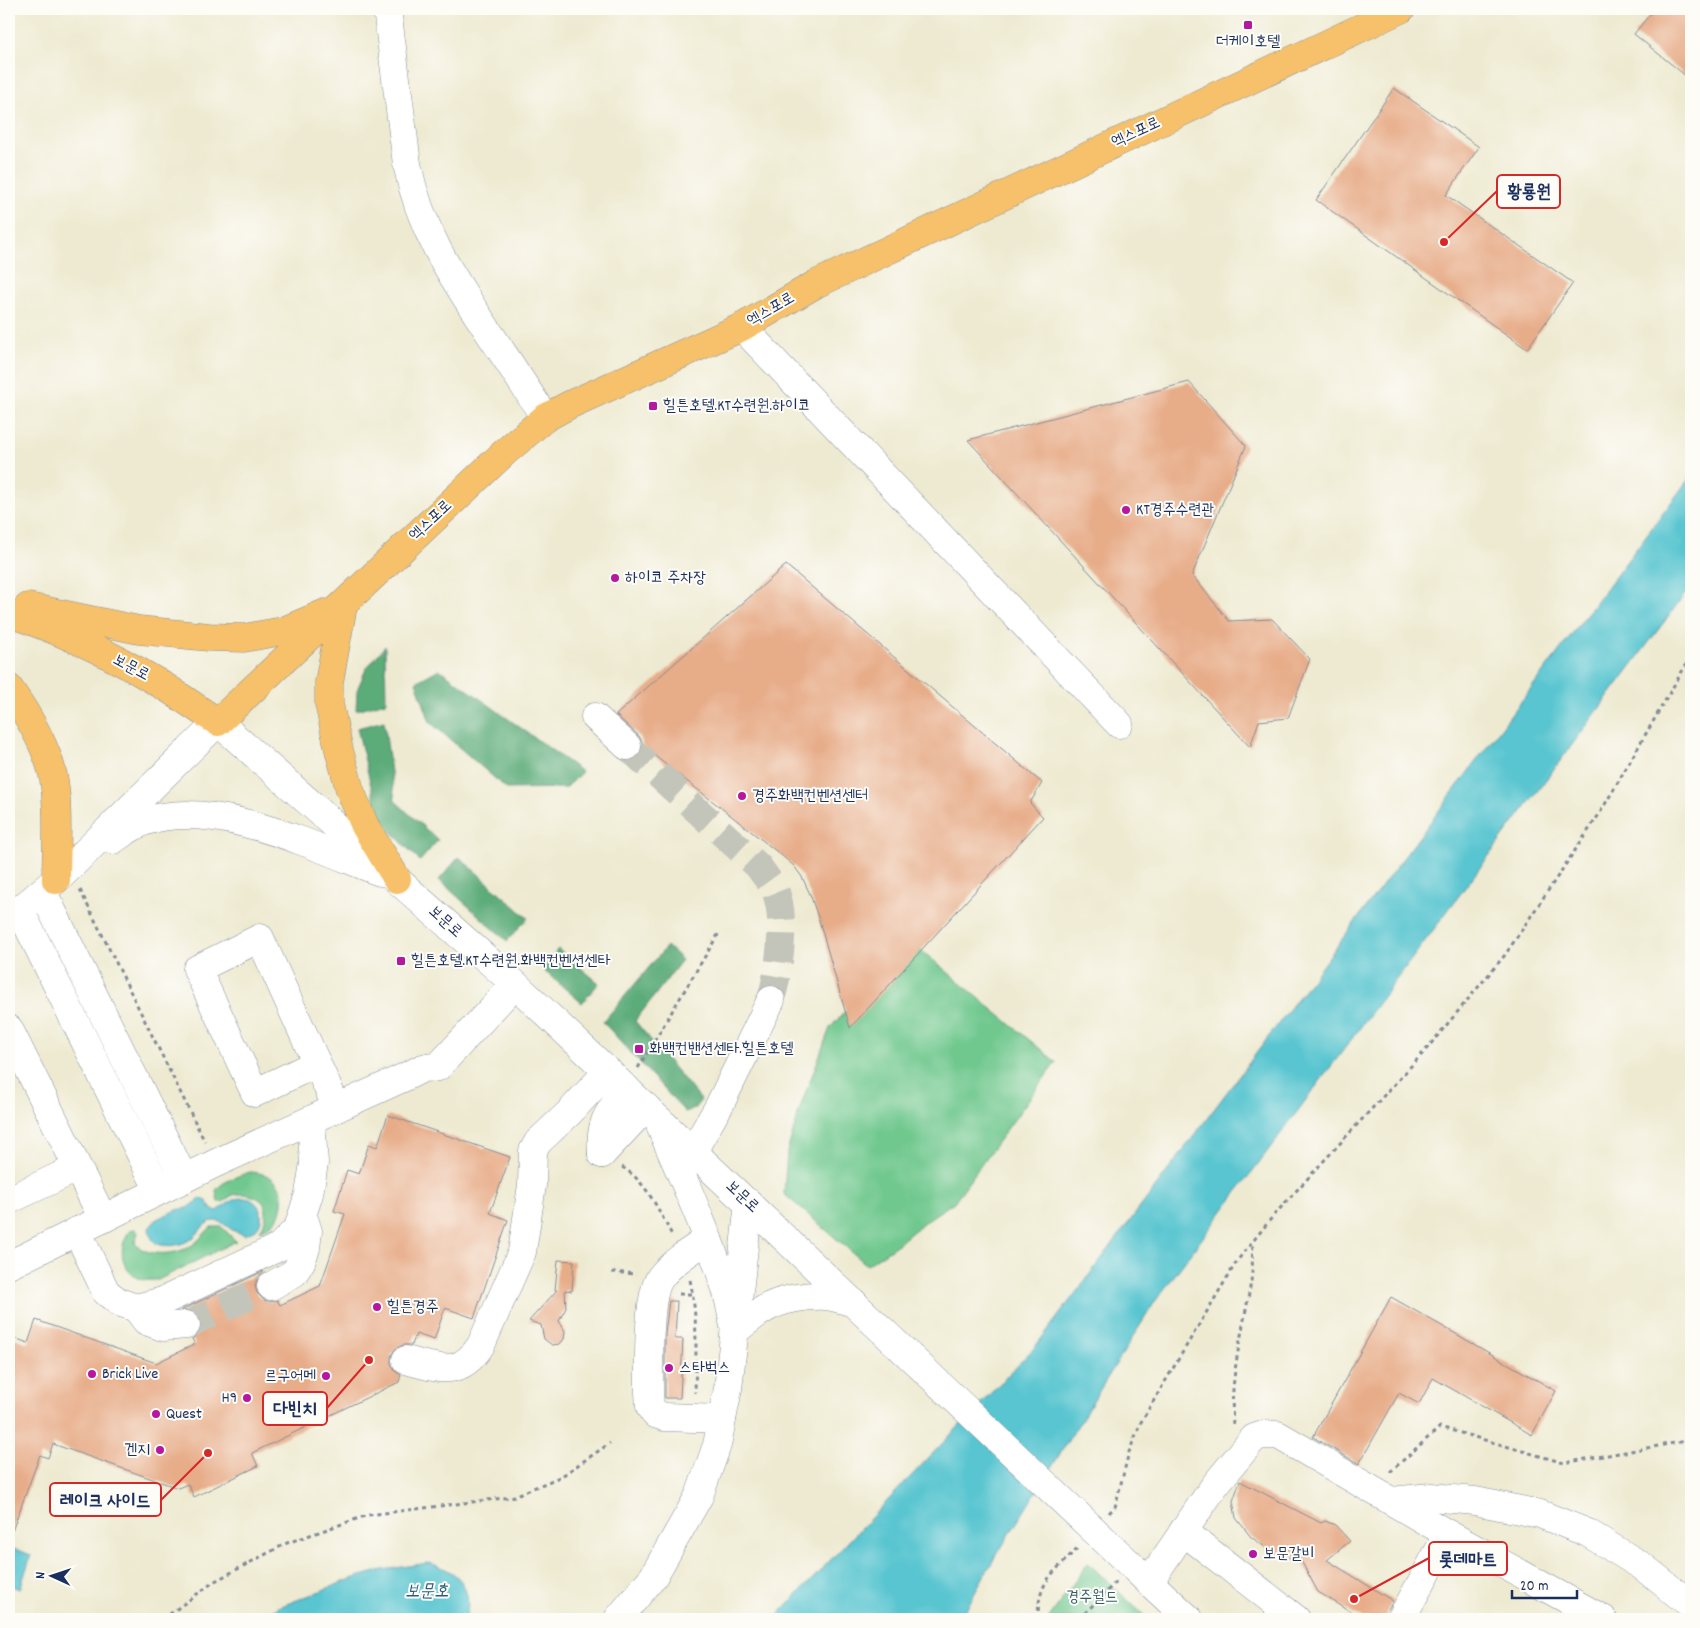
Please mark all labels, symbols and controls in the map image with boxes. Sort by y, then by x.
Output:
marker: 더케이호텔 [1242,19,1254,31]
place label: 더케이호텔 [1216,31,1280,54]
street label: 엑스포로 [1108,112,1164,154]
callout: 황룡원 [1497,175,1560,208]
text: 황룡원 [1507,181,1551,206]
street label: 엑스포로 [743,287,799,333]
place label: 힐튼호텔.KT수련원.하이코 [663,395,811,418]
marker: 힐튼호텔.KT수련원.하이코 [647,400,659,412]
street label: 엑스포로 [404,495,458,547]
place label: KT경주수련관 [1136,499,1214,522]
marker: KT경주수련관 [1120,504,1132,516]
place label: 하이코 주차장 [625,567,706,590]
marker: 하이코 주차장 [609,572,621,584]
street label: 보문로 [109,649,153,687]
place label: 경주화백컨벤션센터 [752,785,868,808]
marker: 경주화백컨벤션센터 [736,790,748,802]
street label: 보문로 [423,901,467,943]
place label: 힐튼호텔.KT수련원.화백컨벤션센타 [411,950,610,973]
marker: 힐튼호텔.KT수련원.화백컨벤션센타 [395,955,407,967]
place label: 화백컨밴션센타.힐튼호텔 [649,1038,793,1061]
marker: 화백컨밴션센타.힐튼호텔 [633,1043,645,1055]
street label: 보문로 [720,1175,764,1219]
place label: 힐튼경주 [387,1296,439,1319]
marker: 힐튼경주 [371,1301,383,1313]
place label: 스타벅스 [679,1357,731,1380]
marker: 스타벅스 [663,1362,675,1374]
place label: Brick Live [102,1363,158,1386]
place label: 르구어메 [265,1365,316,1388]
marker: Brick Live [86,1368,98,1380]
marker: 르구어메 [320,1370,332,1382]
place label: H9 [221,1387,237,1410]
marker: H9 [241,1392,253,1404]
callout: 다빈치 [263,1392,327,1425]
text: 다빈치 [273,1398,317,1423]
place label: Quest [166,1403,202,1426]
marker: Quest [150,1408,162,1420]
place label: 겐지 [124,1439,150,1462]
marker: 겐지 [154,1444,166,1456]
callout: 레이크 사이드 [50,1483,161,1516]
text: 레이크 사이드 [59,1490,151,1515]
callout: 롯데마트 [1429,1542,1507,1575]
place label: 보문갈비 [1263,1543,1315,1566]
marker: 보문갈비 [1247,1548,1259,1560]
text: 롯데마트 [1439,1549,1497,1574]
north arrow [28,1550,78,1600]
scale bar [1512,1568,1578,1600]
text: N [31,1571,51,1579]
text: 20 m [1520,1576,1548,1598]
water label: 보문호 [405,1580,449,1605]
park label: 경주월드 [1066,1586,1118,1609]

